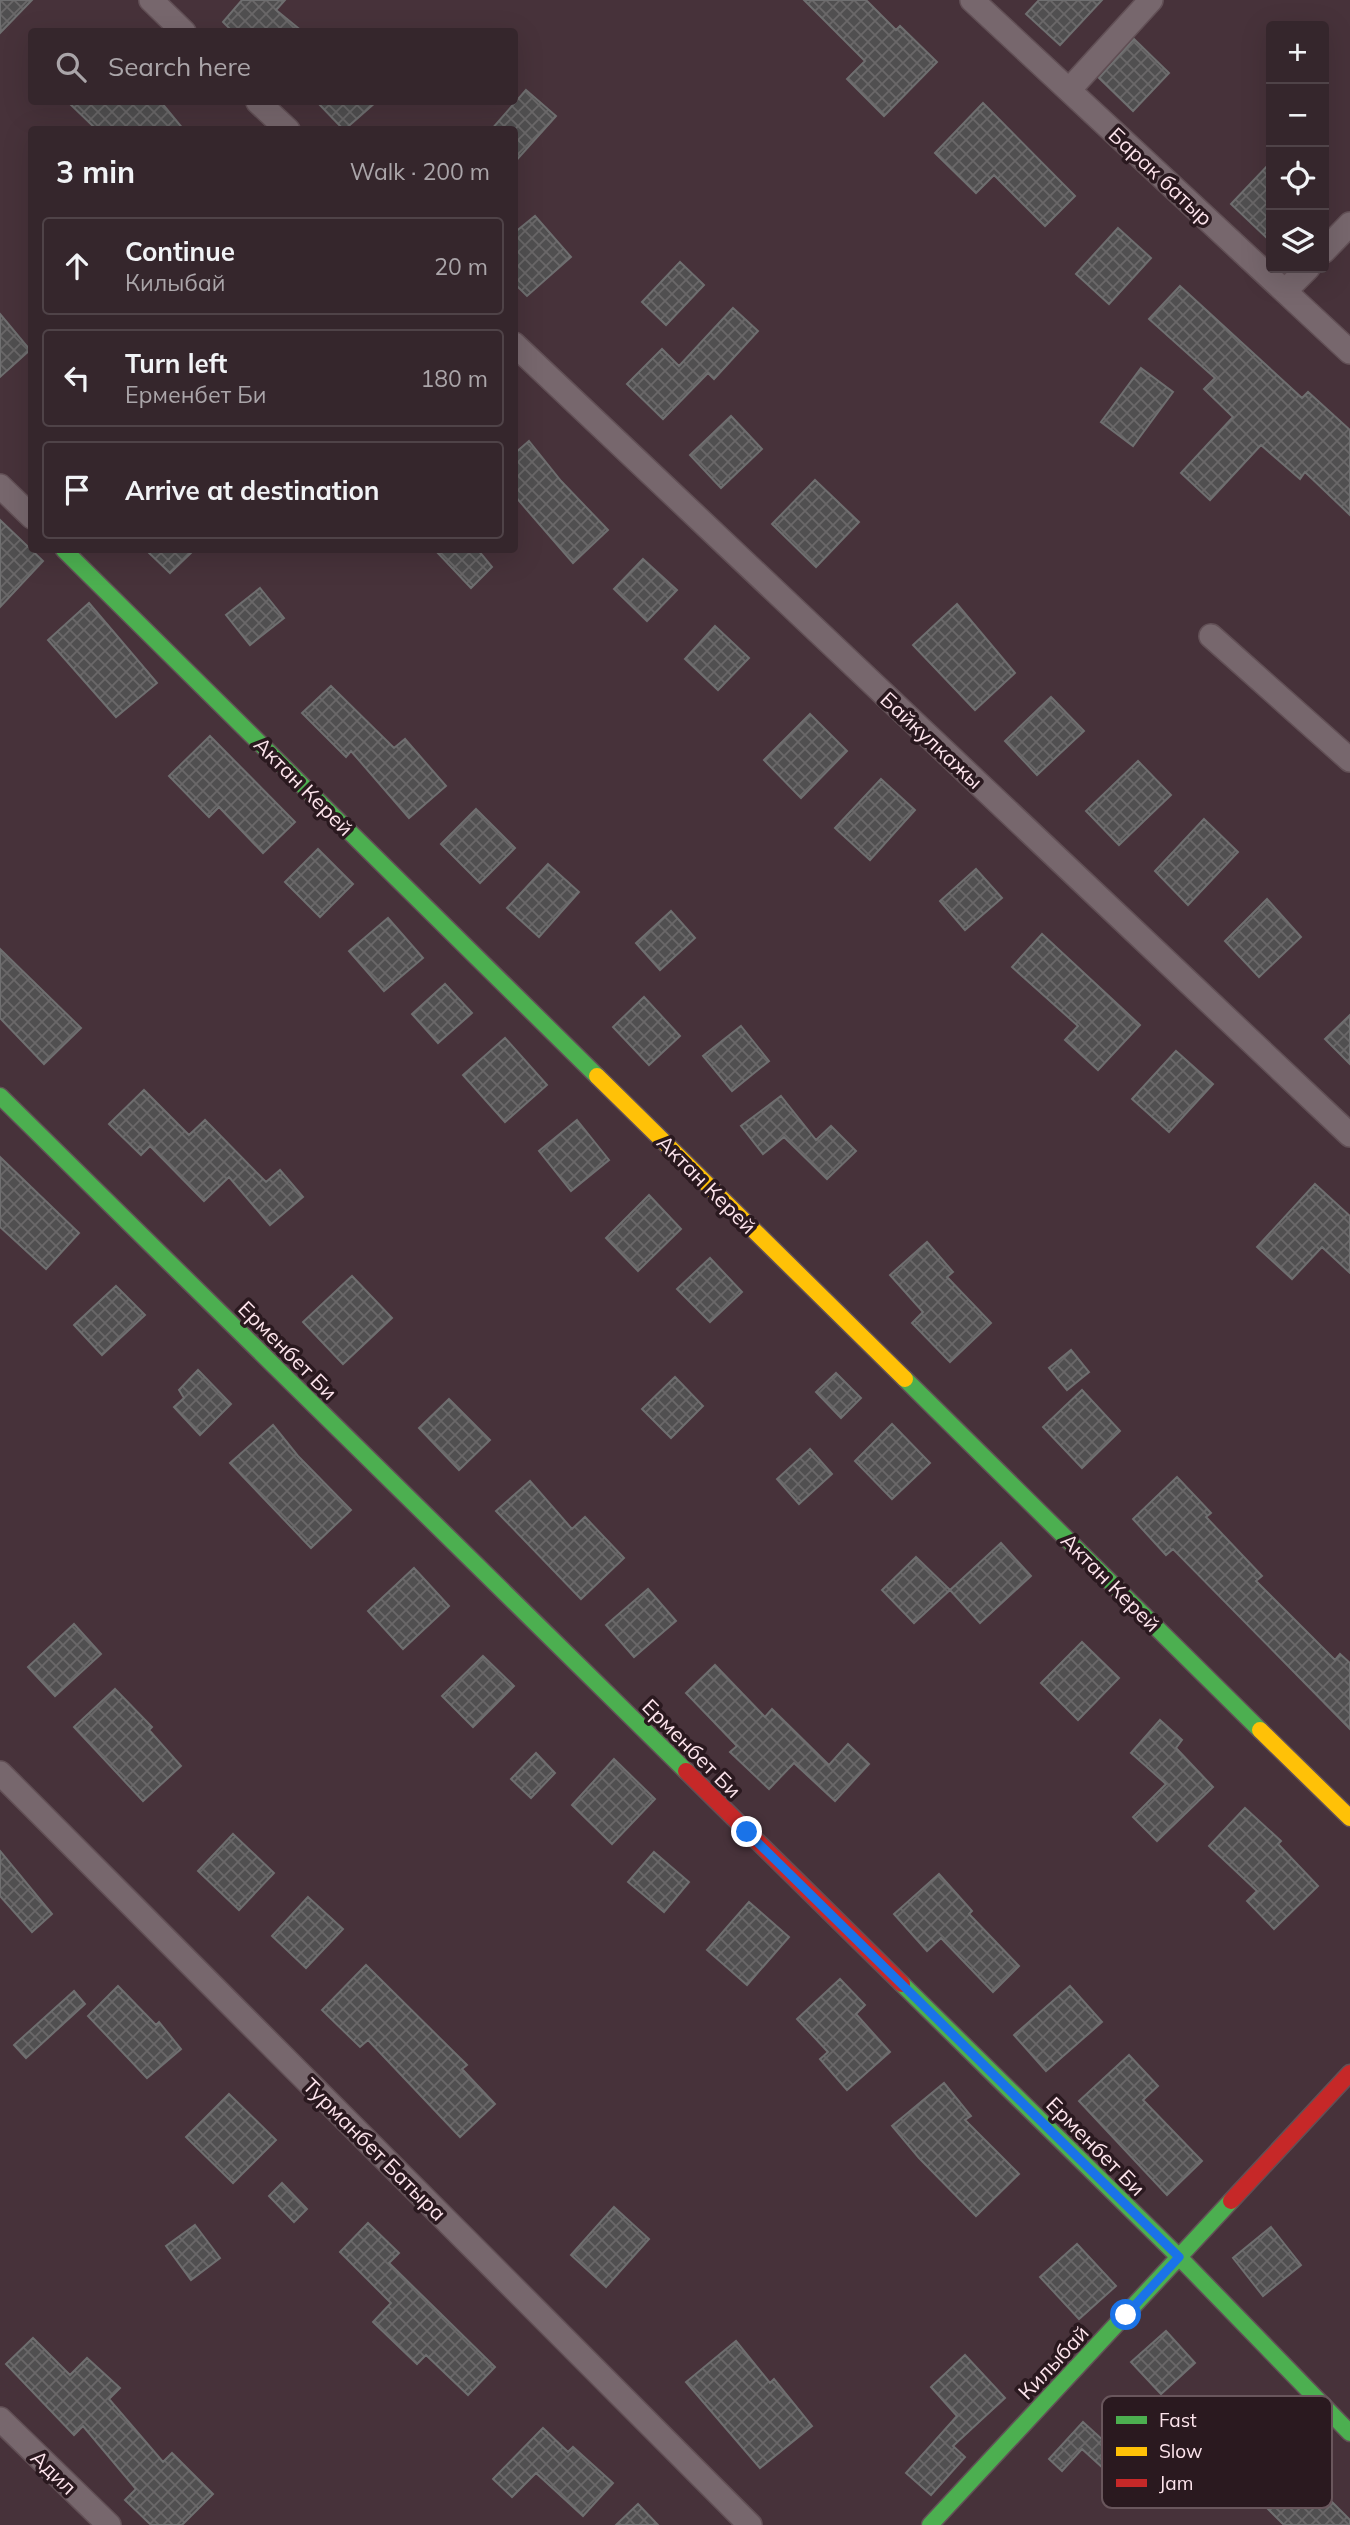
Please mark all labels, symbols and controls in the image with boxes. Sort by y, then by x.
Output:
map controls [1266,21,1329,273]
button: + [1266,21,1329,84]
search box [28,28,518,105]
icon: search [52,48,90,86]
text: Search here [108,50,251,83]
button: − [1266,84,1329,147]
street label: Барак батыр [1104,121,1218,231]
button: locate [1266,147,1329,210]
text: 3 min [56,153,135,191]
text: Walk · 200 m [350,157,490,186]
button: layers [1266,210,1329,273]
text: Continue [125,235,235,268]
icon: ahead [58,247,96,285]
text: 20 m [434,252,488,281]
text: Килыбай [125,268,226,297]
text: Turn left [125,347,227,380]
icon: left [58,359,96,397]
text: 180 m [420,364,488,393]
text: Ерменбет Би [125,380,266,409]
icon: arrive [58,471,96,509]
text: Arrive at destination [125,474,380,507]
street label: Байкулкажы [875,686,989,794]
street label: Актан Керей [249,731,359,841]
street label: Актан Керей [652,1129,762,1239]
street label: Ерменбет Би [233,1295,343,1405]
street label: Актан Керей [1056,1527,1166,1637]
street label: Ерменбет Би [637,1693,747,1803]
route end [731,1816,762,1847]
street label: Турманбет Батыра [298,2072,452,2226]
street label: Ерменбет Би [1041,2091,1151,2201]
route start [1110,2299,1141,2330]
street label: Килыбай [1012,2320,1094,2404]
legend [1102,2396,1332,2508]
text: Fast [1159,2408,1197,2432]
text: Slow [1159,2439,1203,2463]
street label: Адил [26,2444,82,2500]
text: Jam [1159,2471,1193,2495]

